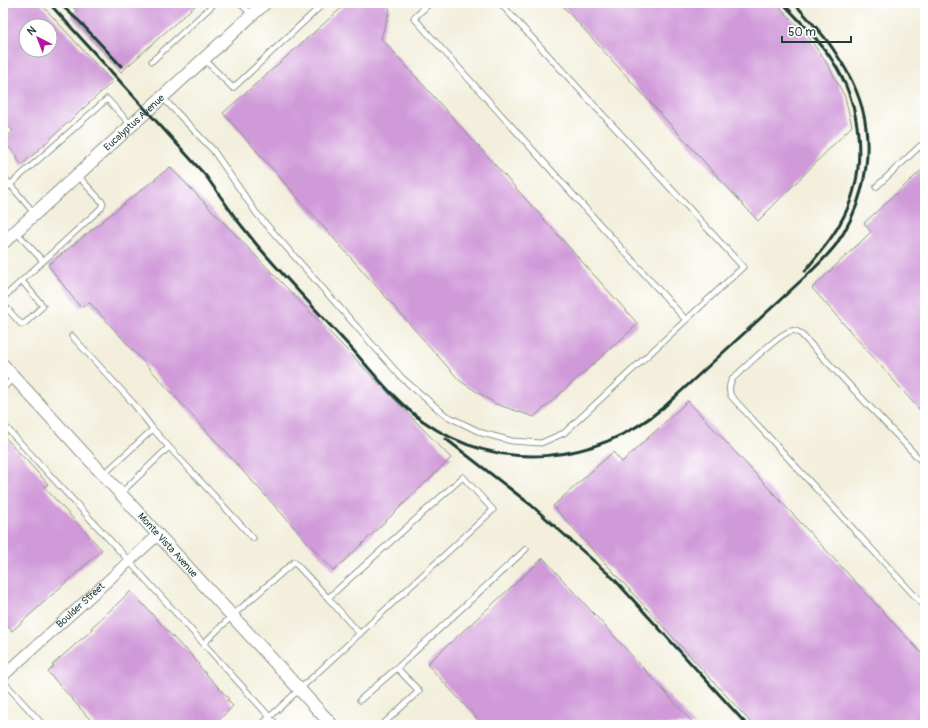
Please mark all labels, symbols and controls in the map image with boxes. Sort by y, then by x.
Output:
north arrow [18,18,58,58]
scale bar [782,18,851,44]
text: N [25,23,39,38]
text: 50 m [788,25,816,40]
street label: Eucalyptus Avenue [101,92,167,153]
street label: Monte Vista Avenue [135,510,200,580]
street label: Boulder Street [54,580,108,630]

